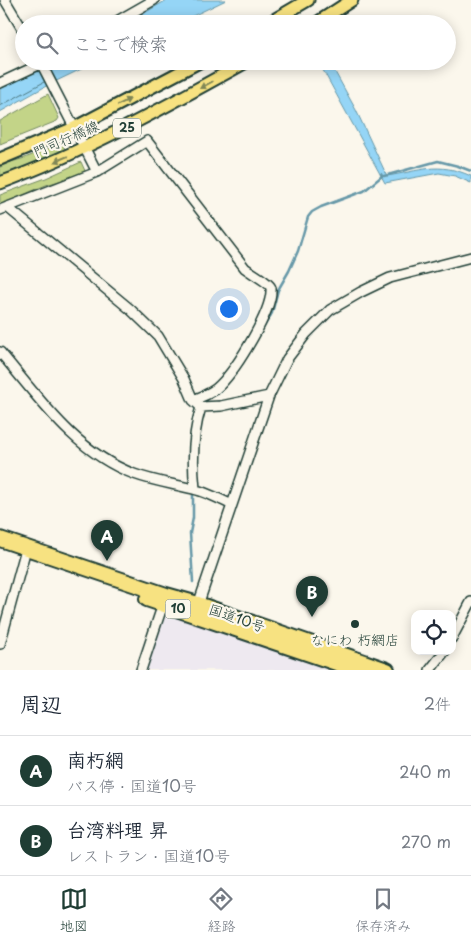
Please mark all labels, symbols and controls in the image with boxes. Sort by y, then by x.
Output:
search box [15,15,456,70]
icon: search [33,29,61,57]
text: ここで検索 [73,29,168,57]
one-way arrow [198,81,213,89]
one-way arrow [117,98,131,106]
street label: 門司行橋線 [30,115,102,162]
road number: 25 [113,119,141,138]
one-way arrow [53,155,68,163]
your location [216,296,242,322]
pin: A [91,520,123,561]
pin: B [296,576,328,617]
street label: 国道10号 [206,598,268,637]
road number: 10 [166,600,190,618]
map controls [411,610,456,655]
button: locate [411,610,456,655]
marker: なにわ 朽網店 [349,618,361,630]
place label: なにわ 朽網店 [311,629,399,650]
text: 周辺 [20,687,62,719]
text: 2件 [424,691,451,715]
text: 南朽網 [67,745,124,773]
text: A [30,759,42,783]
text: 240 m [399,759,451,783]
text: バス停 · 国道10号 [67,773,197,797]
text: 台湾料理 昇 [67,815,168,843]
text: B [31,829,41,853]
text: 270 m [401,829,451,853]
text: レストラン · 国道10号 [67,843,230,867]
tab: 地図 [60,885,88,936]
tab: 経路 [207,885,235,936]
tab: 保存済み [355,885,411,936]

